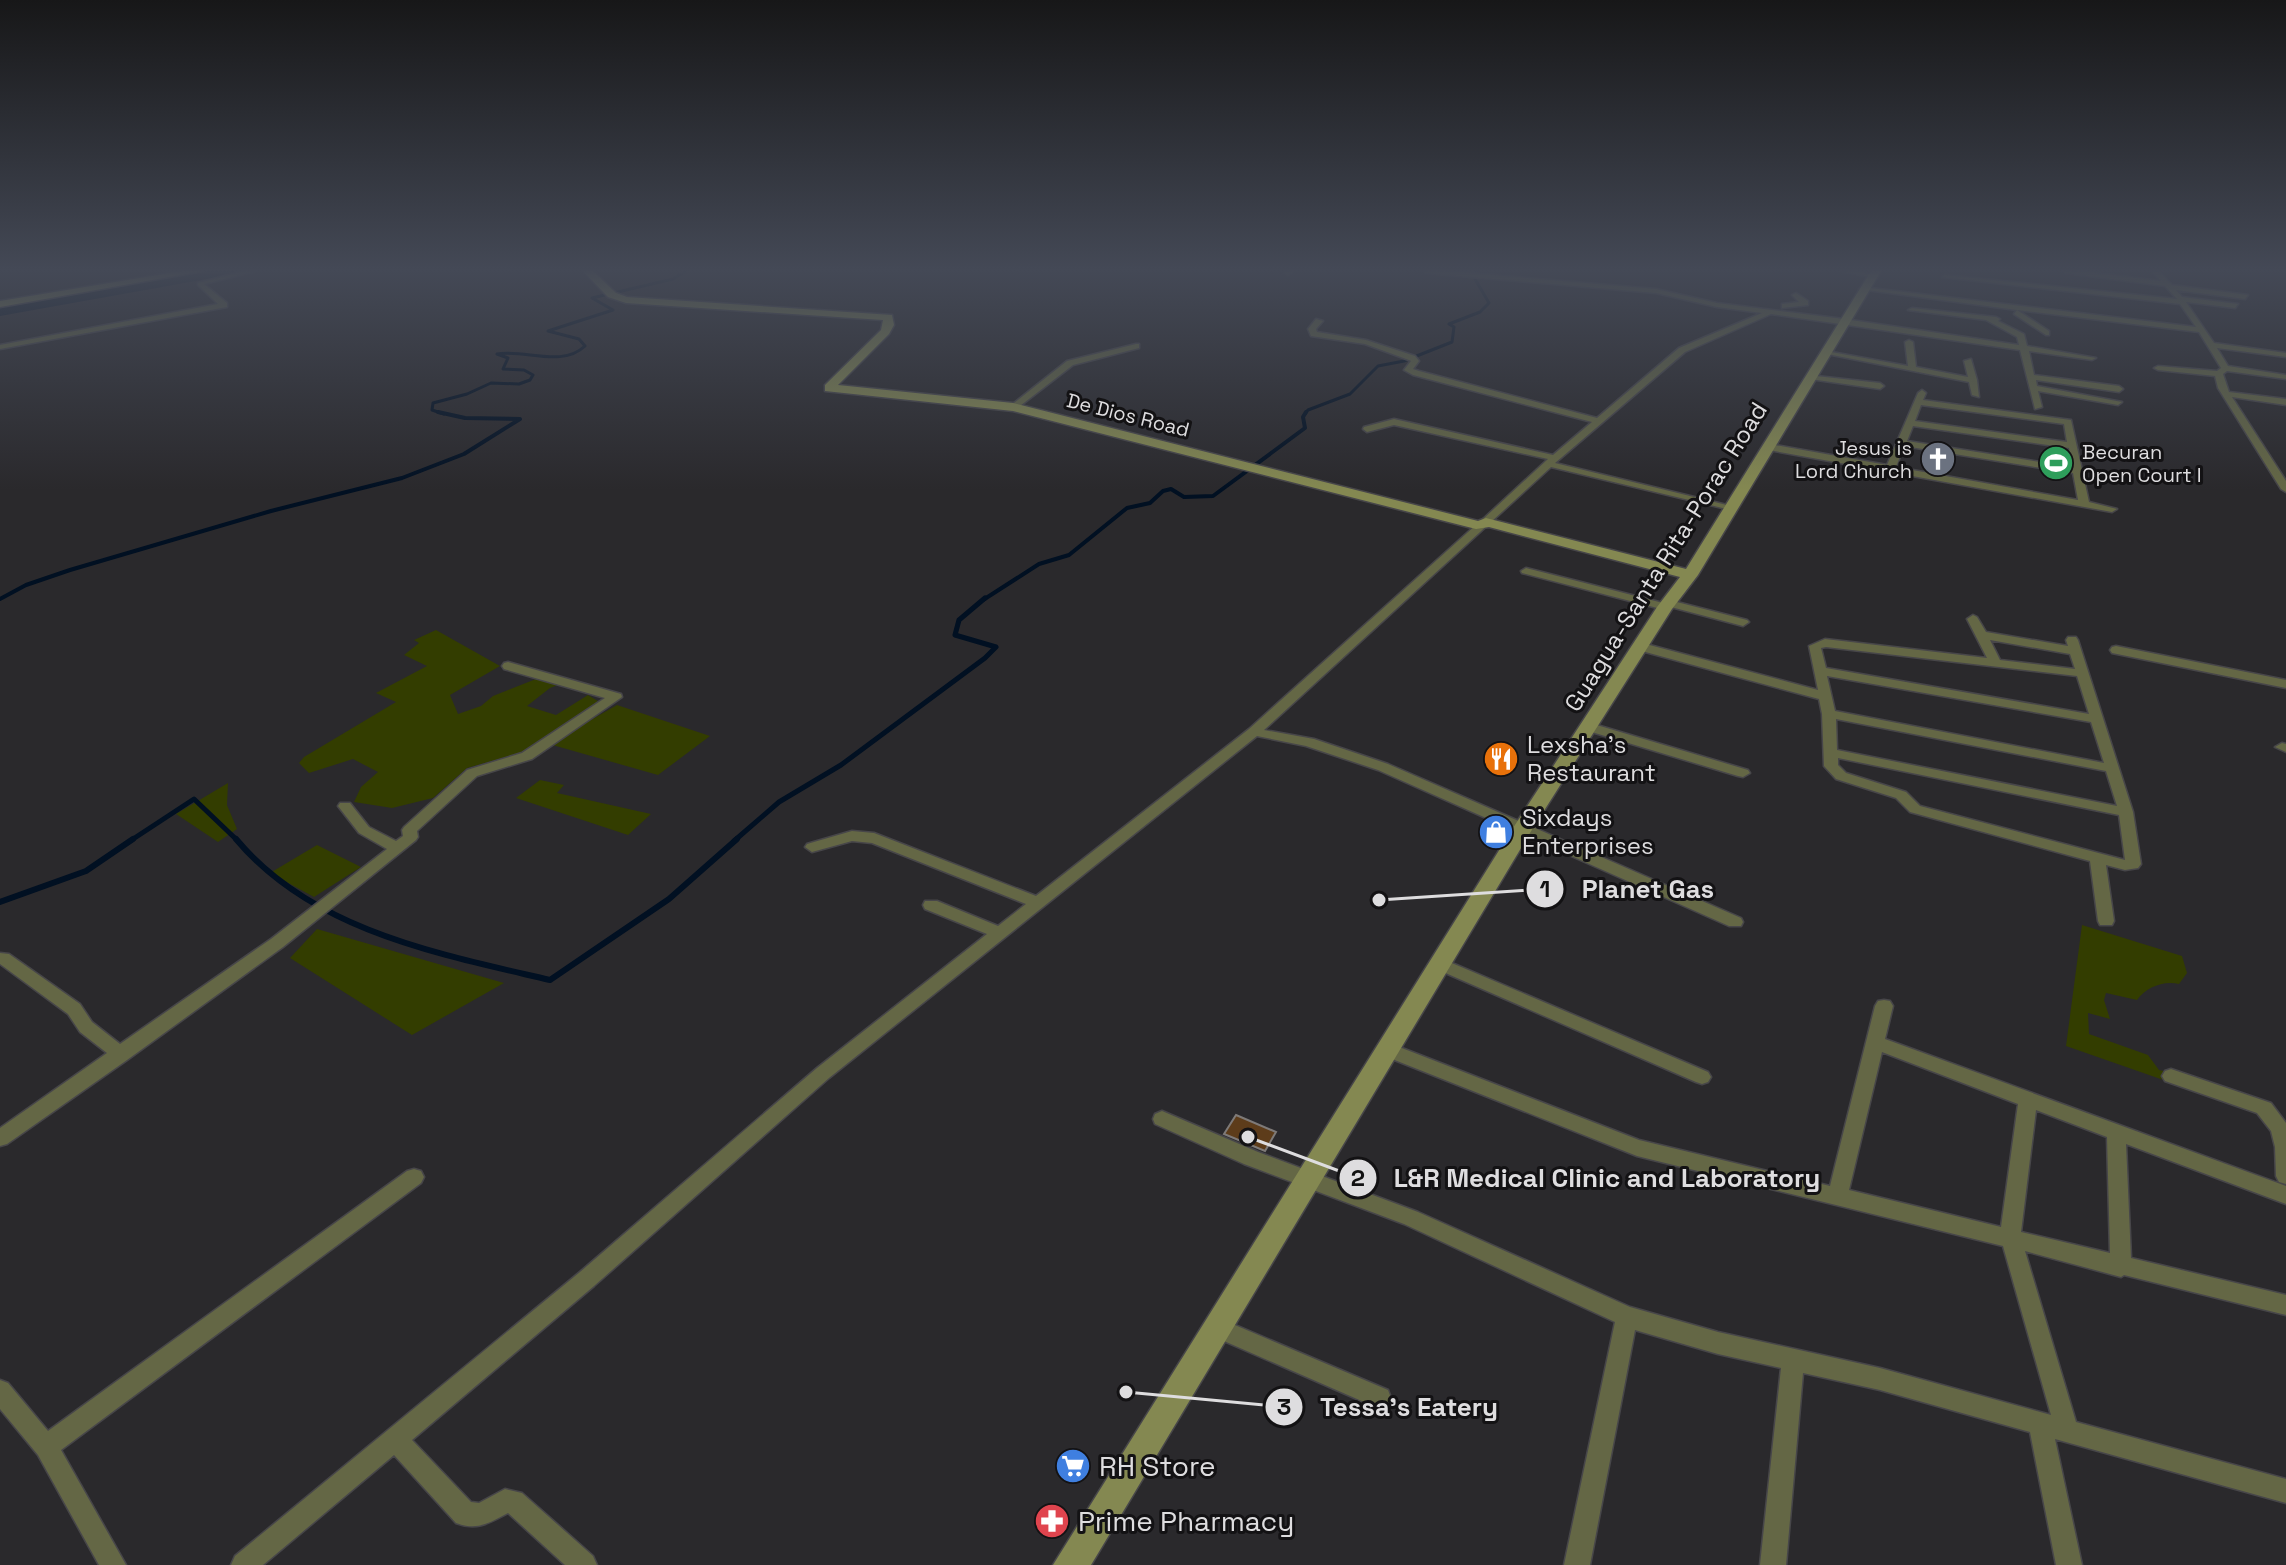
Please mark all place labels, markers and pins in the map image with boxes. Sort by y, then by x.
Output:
place label: Jesus is Lord Church [1795,435,1912,484]
place label: Becuran Open Court I [2082,439,2202,488]
church icon: Jesus is Lord Church [1919,440,1957,478]
sports icon: Becuran Open Court I [2037,444,2075,482]
place label: Lexsha's Restaurant [1527,729,1656,788]
restaurant icon: Lexsha's Restaurant [1482,740,1520,778]
place label: Sixdays Enterprises [1522,802,1654,861]
shop icon: Sixdays Enterprises [1477,813,1515,851]
callout: Planet Gas [1525,864,1730,914]
callout: L&R Medical Clinic and Laboratory [1338,1153,1837,1203]
callout: Tessa's Eatery [1264,1382,1514,1432]
supermarket icon: RH Store [1054,1447,1092,1485]
place label: RH Store [1099,1448,1216,1484]
pharmacy icon: Prime Pharmacy [1033,1502,1071,1540]
place label: Prime Pharmacy [1078,1503,1294,1539]

